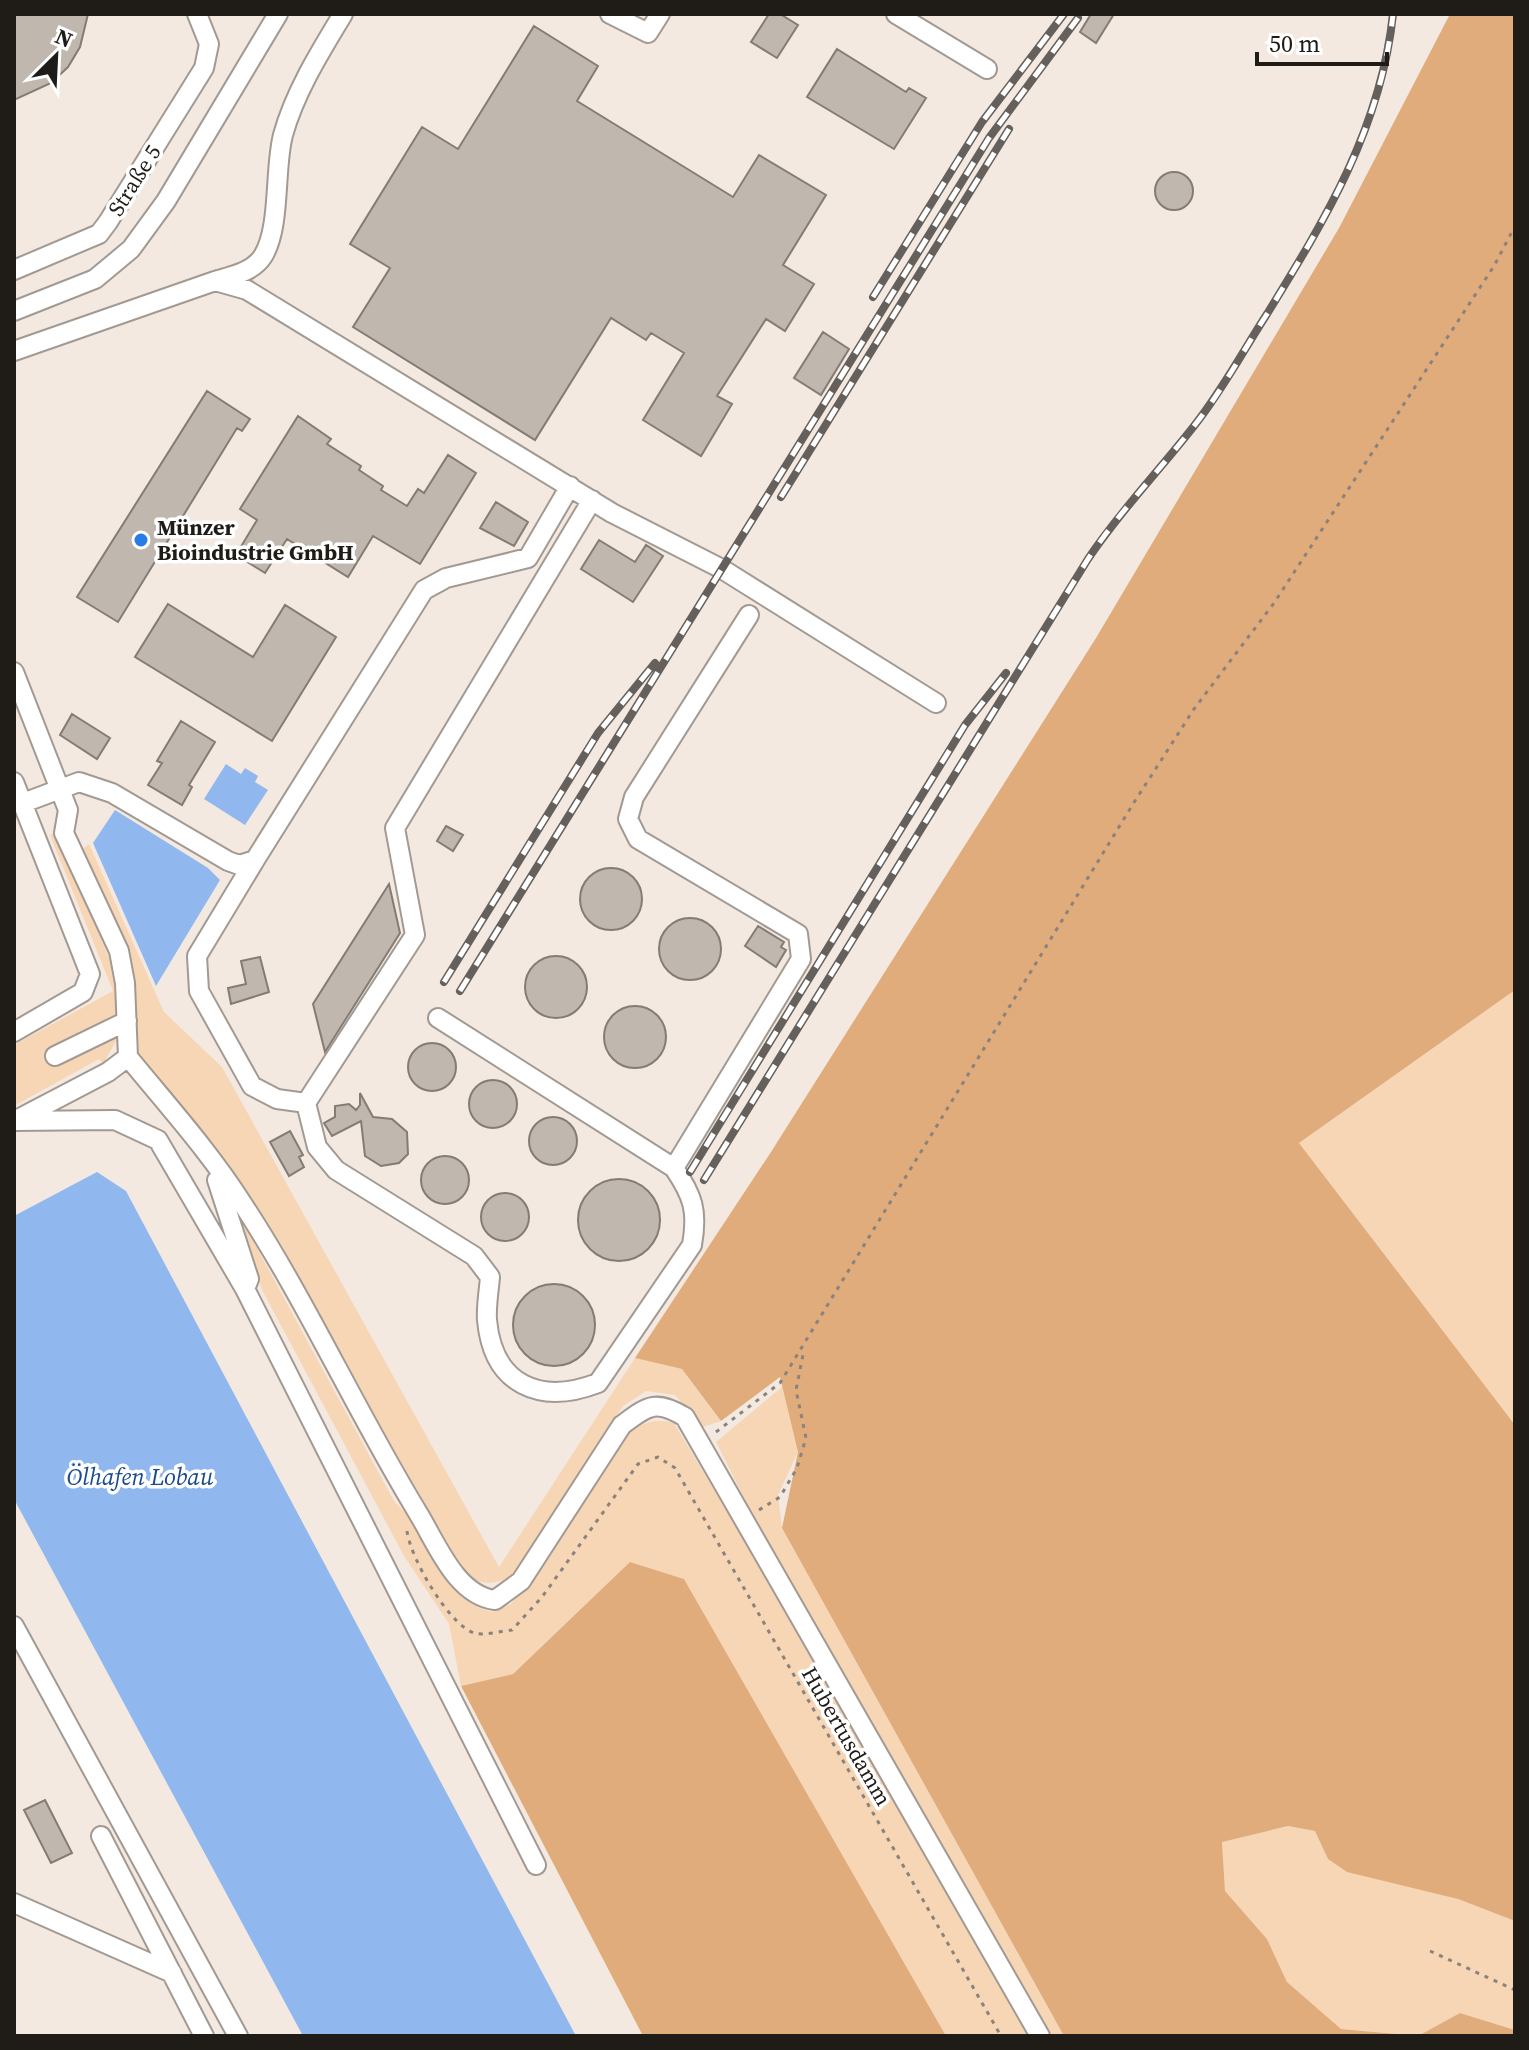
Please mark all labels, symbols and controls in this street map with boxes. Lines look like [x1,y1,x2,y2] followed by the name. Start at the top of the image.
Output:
[16,16,96,96] north arrow
[1257,16,1387,66] scale bar
[51,21,78,55] text: N
[1269,27,1320,60] text: 50 m
[100,139,168,221] street label: Straße 5
[157,512,354,567] place label: Münzer Bioindustrie GmbH
[132,531,150,549] marker: Münzer Bioindustrie GmbH
[66,1460,214,1493] water label: Ölhafen Lobau
[795,1661,899,1811] street label: Hubertusdamm

